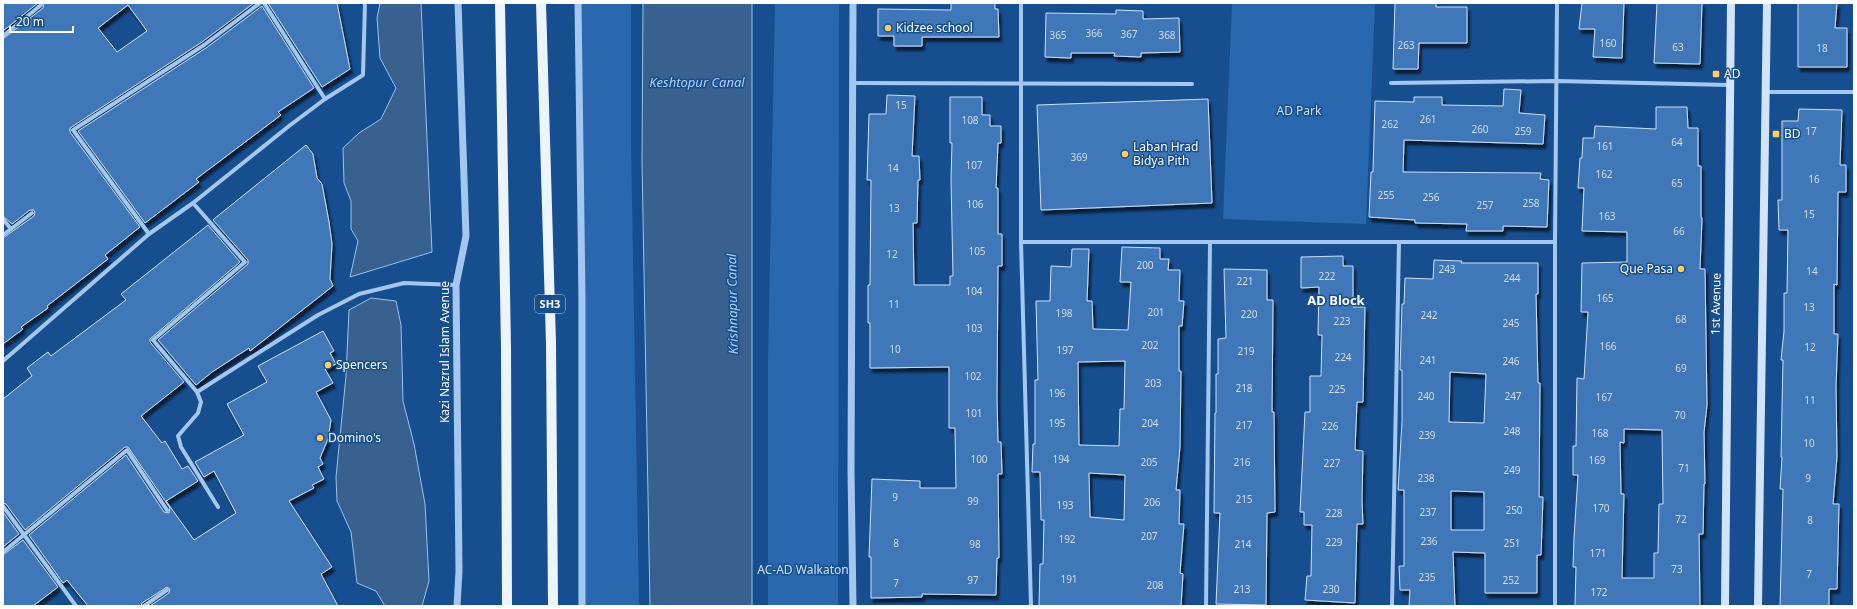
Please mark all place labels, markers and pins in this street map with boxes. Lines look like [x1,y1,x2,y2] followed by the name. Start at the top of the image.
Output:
[896,19,973,36] place label: Kidzee school
[883,23,893,33] marker: Kidzee school
[1724,65,1741,82] place label: AD
[1711,69,1721,79] marker: AD
[1784,125,1801,142] place label: BD
[1771,129,1781,139] marker: BD
[1133,138,1198,169] place label: Laban Hrad Bidya Pith
[1120,149,1130,159] marker: Laban Hrad Bidya Pith
[1620,260,1673,277] place label: Que Pasa
[1676,264,1686,274] marker: Que Pasa
[336,356,388,373] place label: Spencers
[323,360,333,370] marker: Spencers
[328,429,381,446] place label: Domino's
[315,433,325,443] marker: Domino's

